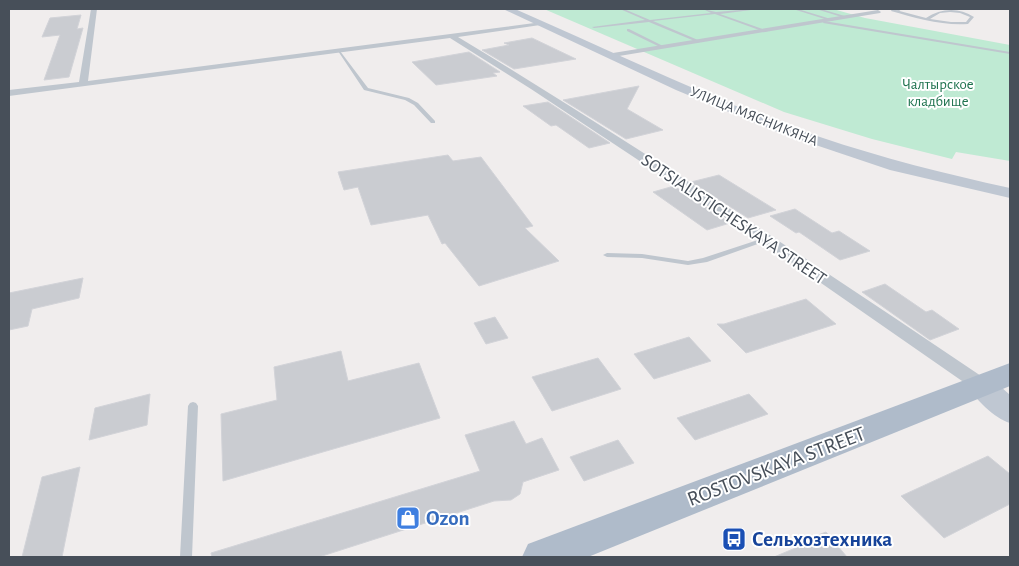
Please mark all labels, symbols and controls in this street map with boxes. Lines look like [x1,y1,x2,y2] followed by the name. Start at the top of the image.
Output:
[902,77,974,109] park label: Чалтырское кладбище
[688,84,820,149] street label: УЛИЦА МЯСНИКЯНА
[638,151,829,289] street label: SOTSIALISTICHESKAYA STREET
[684,423,868,510] street label: ROSTOVSKAYA STREET
[395,505,421,531] shop icon: Ozon
[426,508,470,529] place label: Ozon
[721,526,747,552] bus stop icon: Сельхозтехника
[752,529,892,550] place label: Сельхозтехника

